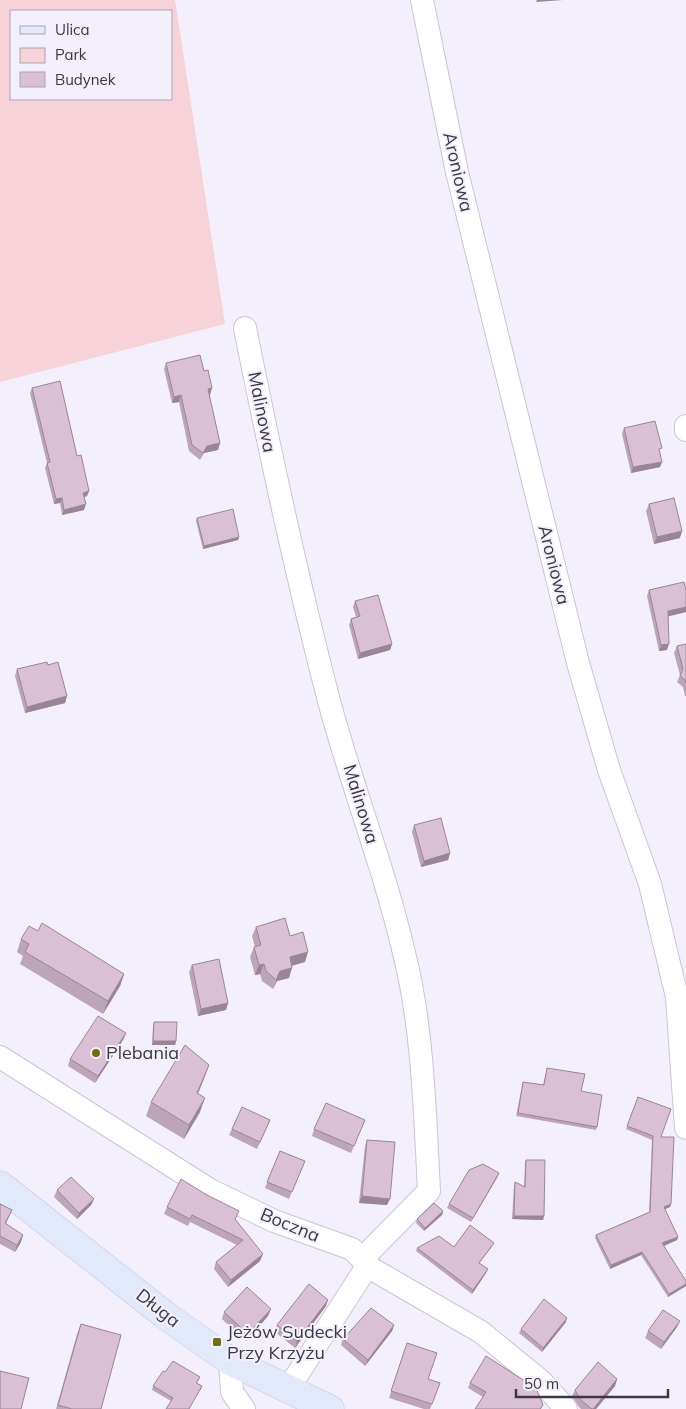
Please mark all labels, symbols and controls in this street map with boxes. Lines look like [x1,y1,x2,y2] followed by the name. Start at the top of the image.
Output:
[10,10,172,100] legend
[55,20,89,39] text: Ulica
[55,45,87,64] text: Park
[55,70,116,89] text: Budynek
[438,130,479,214] street label: Aroniowa
[243,370,282,454] street label: Malinowa
[534,523,575,607] street label: Aroniowa
[339,761,384,846] street label: Malinowa
[106,1041,179,1064] place label: Plebania
[90,1047,102,1059] marker: Plebania
[257,1202,323,1247] street label: Boczna
[132,1283,185,1332] street label: Długa
[227,1320,347,1364] place label: Jeżów Sudecki Przy Krzyżu
[211,1336,223,1348] marker: Jeżów Sudecki Przy Krzyżu
[516,1366,668,1398] scale bar
[524,1374,559,1393] text: 50 m

